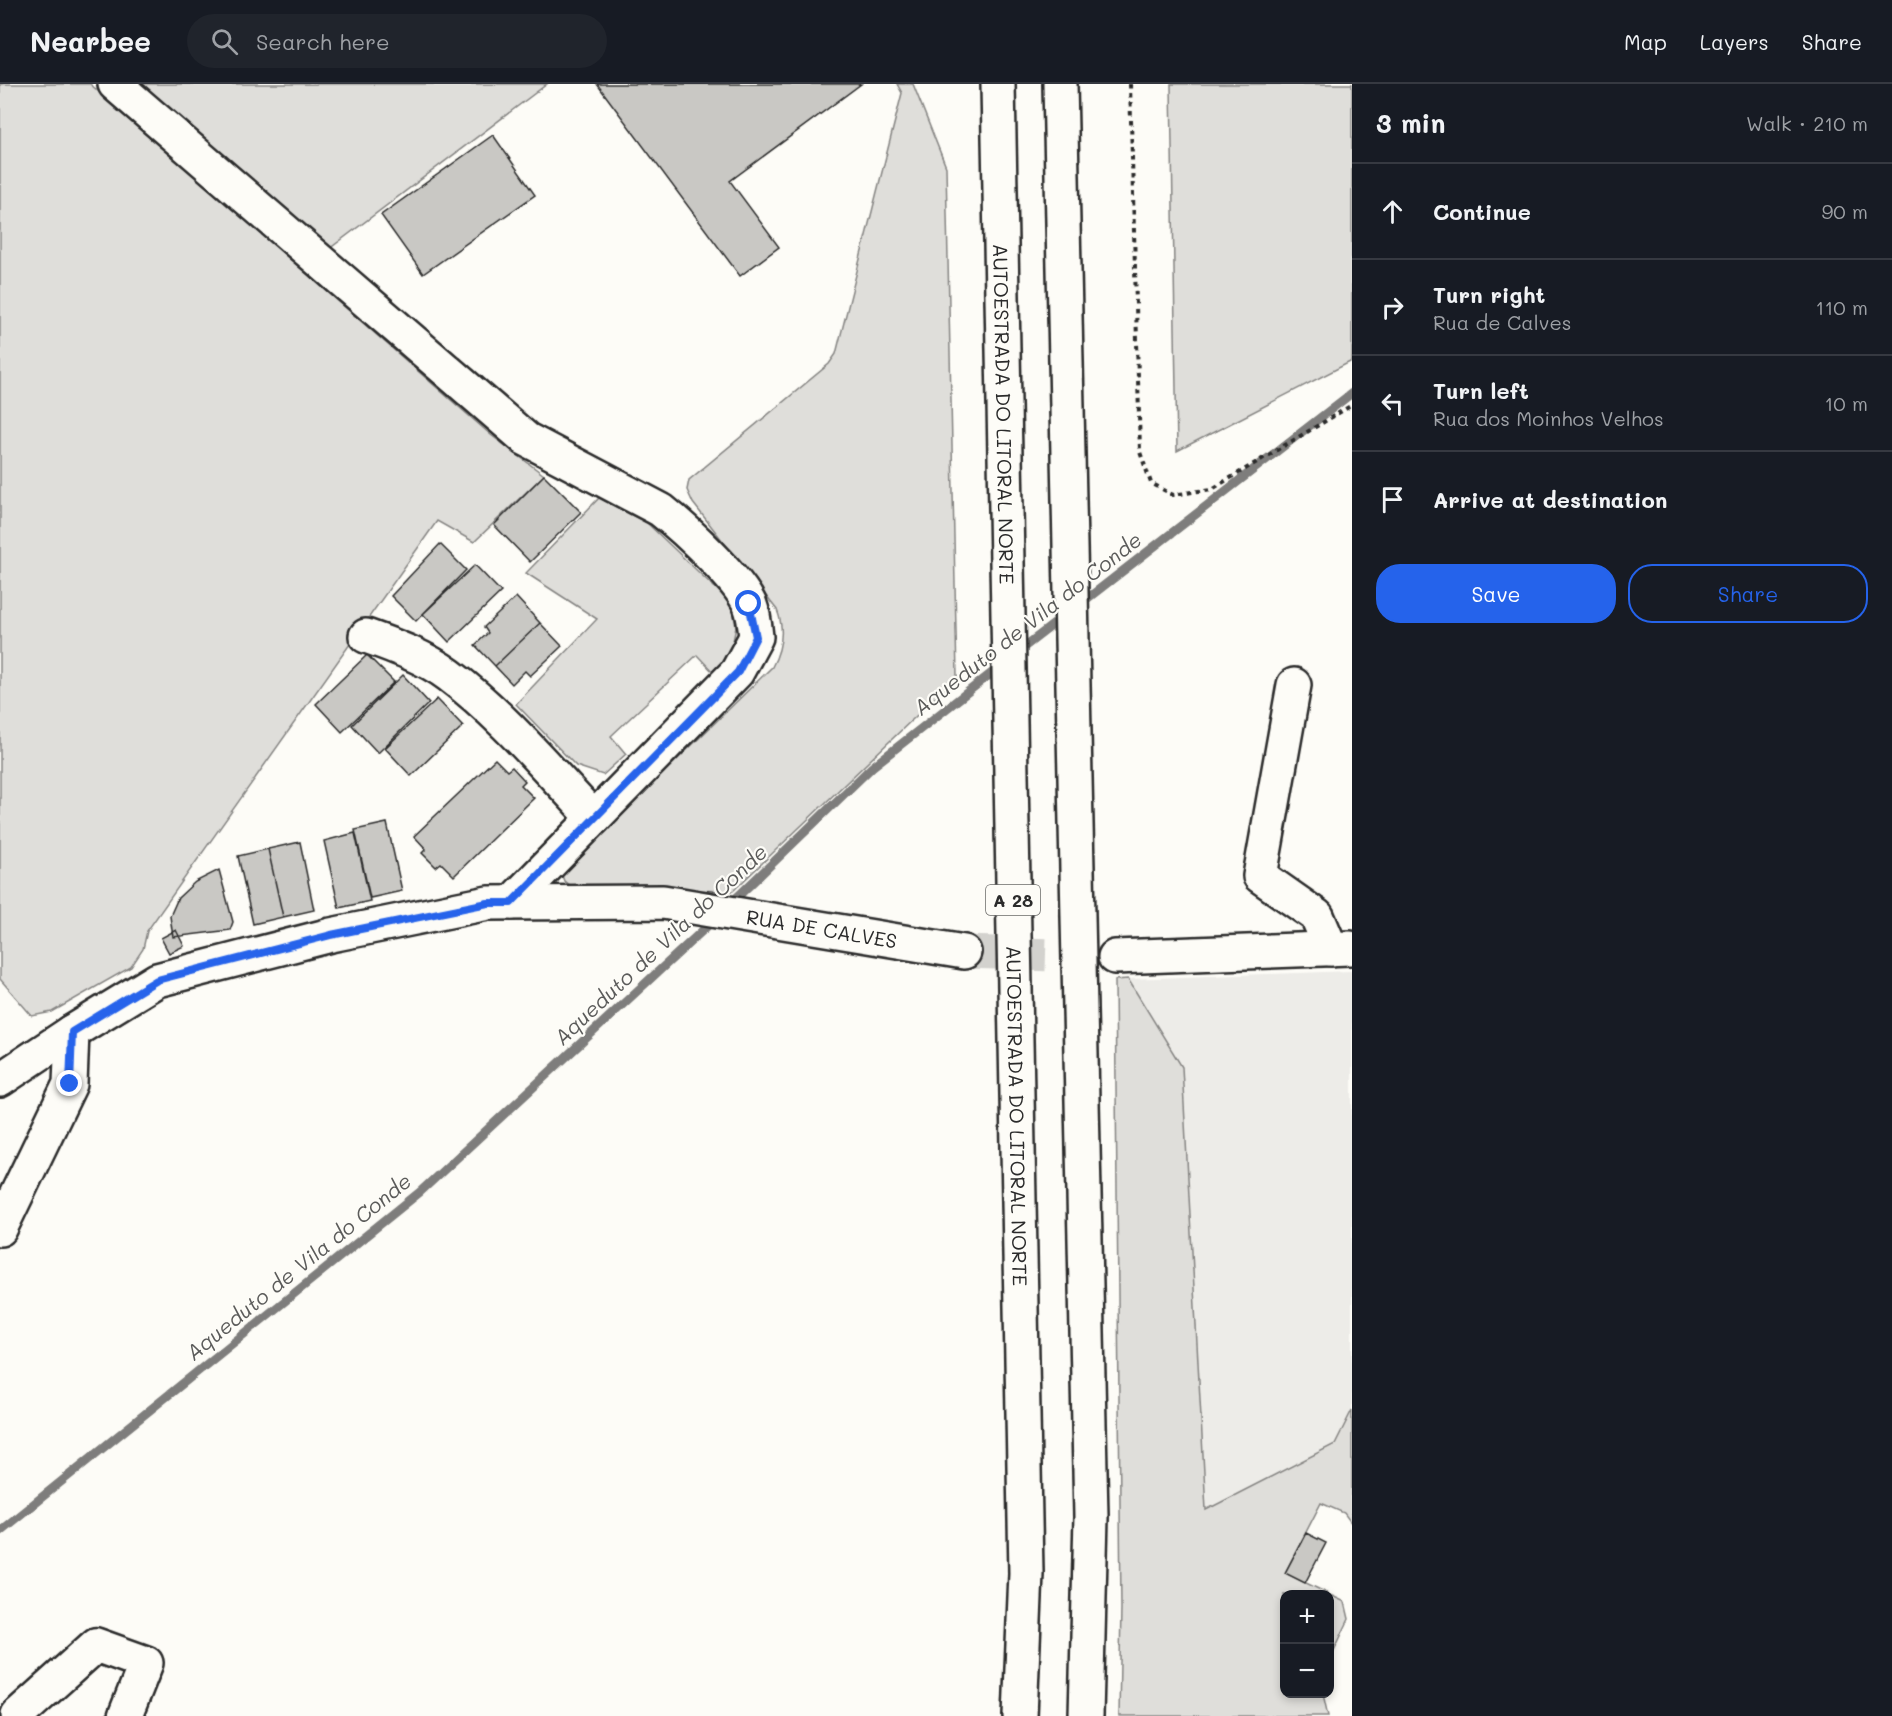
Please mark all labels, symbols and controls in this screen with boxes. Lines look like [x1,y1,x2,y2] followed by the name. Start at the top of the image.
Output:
[187,14,607,68] search box
[30,23,151,59] text: Nearbee
[208,25,241,58] icon: search
[256,27,390,56] text: Search here
[1624,28,1667,55] text: Map
[1700,28,1769,55] text: Layers
[1802,28,1862,55] text: Share
[1376,106,1445,140] text: 3 min
[1746,110,1868,136] text: Walk · 210 m
[1376,195,1409,228] icon: ahead
[1433,197,1531,226] text: Continue
[1822,198,1868,224] text: 90 m
[988,243,1020,584] street label: AUTOESTRADA DO LITORAL NORTE
[1433,280,1545,309] text: Turn right
[1376,291,1409,324] icon: right
[1815,294,1868,320] text: 110 m
[1433,309,1572,335] text: Rua de Calves
[1433,376,1529,405] text: Turn left
[1376,387,1409,420] icon: left
[1824,390,1868,416] text: 10 m
[1433,405,1664,431] text: Rua dos Moinhos Velhos
[1376,483,1409,516] icon: arrive
[1433,485,1668,514] text: Arrive at destination
[908,526,1146,720] water label: Aqueduto de Vila do Conde
[1376,564,1616,623] button: Save
[1628,564,1868,623] button: Share
[735,590,761,616] route start
[548,838,772,1050] water label: Aqueduto de Vila do Conde
[986,885,1040,915] road number: A 28
[744,903,899,954] street label: RUA DE CALVES
[1001,945,1034,1286] street label: AUTOESTRADA DO LITORAL NORTE
[56,1070,82,1096] route end
[180,1167,416,1365] water label: Aqueduto de Vila do Conde
[1280,1590,1334,1698] map controls
[1280,1590,1334,1644] button: +
[1280,1644,1334,1698] button: −

